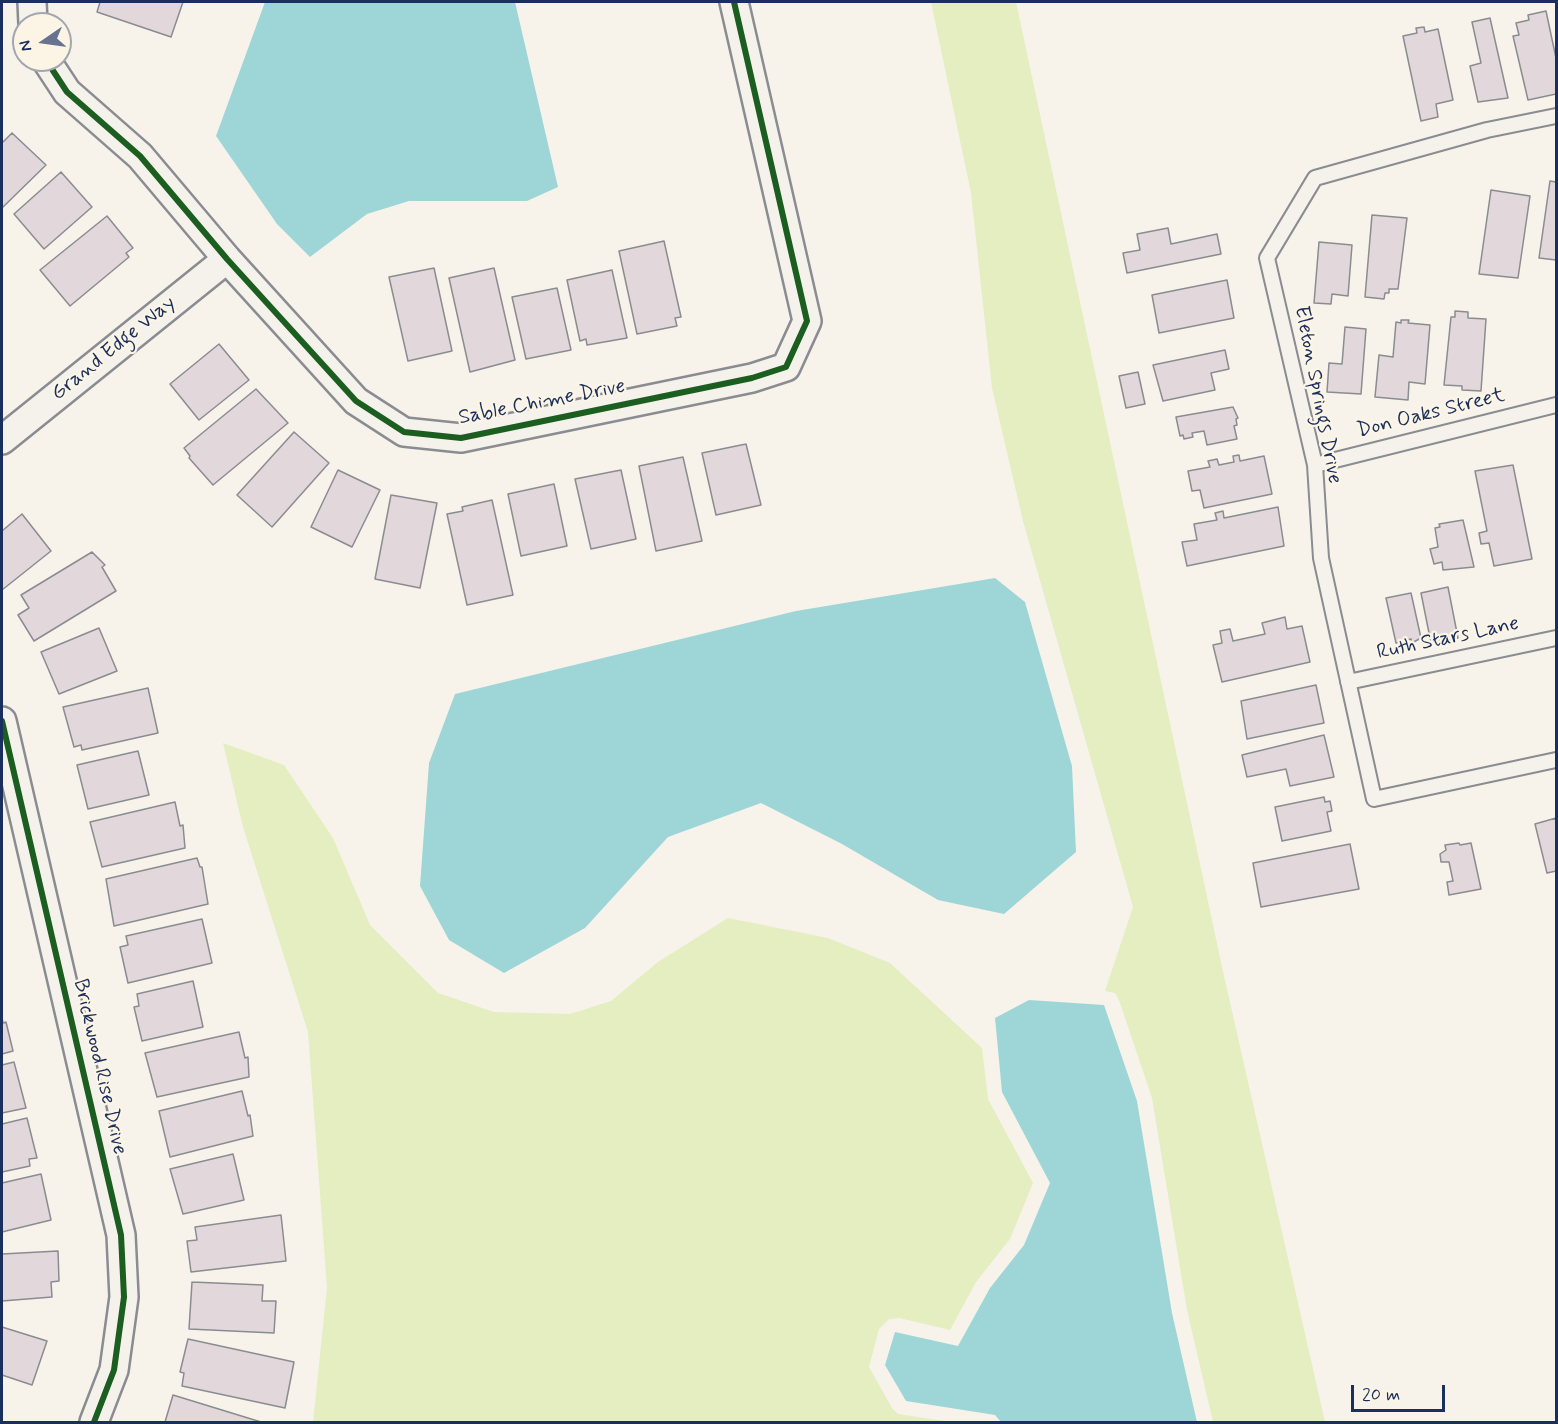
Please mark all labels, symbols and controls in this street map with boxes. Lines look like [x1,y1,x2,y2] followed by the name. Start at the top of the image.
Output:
[12,12,72,72] north arrow
[14,38,37,53] text: N
[47,291,181,407] street label: Grand Edge Way
[1287,304,1347,486] street label: Eleton Springs Drive
[456,374,628,432] street label: Sable Chime Drive
[1355,383,1507,445] street label: Don Oaks Street
[1375,612,1521,666] street label: Ruth Stars Lane
[67,977,131,1157] street label: Brickwood Rise Drive
[1354,1373,1448,1411] scale bar
[1362,1383,1400,1407] text: 20 m

